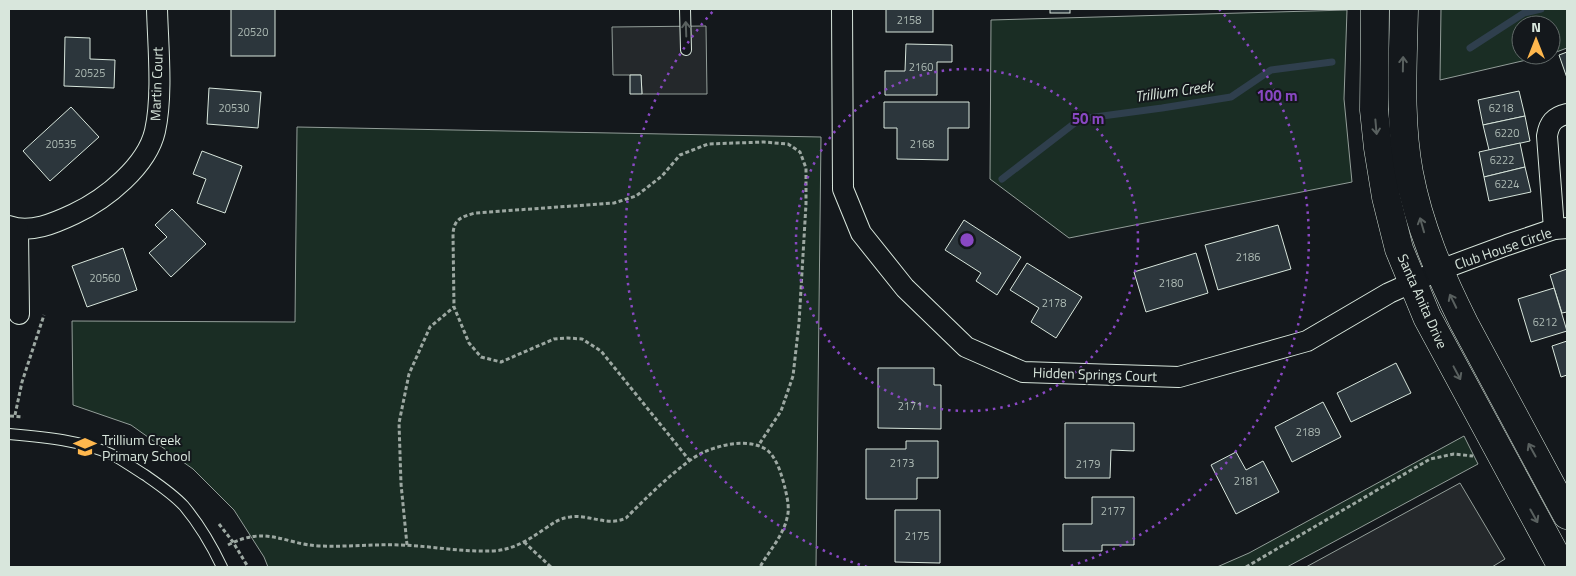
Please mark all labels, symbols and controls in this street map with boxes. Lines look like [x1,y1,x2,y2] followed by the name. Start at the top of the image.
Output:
[897,12,921,28] house number: 2158
[1511,15,1561,65] north arrow
[1531,16,1541,37] text: N
[681,22,690,38] one-way arrow
[238,24,268,40] house number: 20520
[144,46,168,121] street label: Martin Court
[1398,57,1408,73] one-way arrow
[909,59,933,75] house number: 2160
[75,65,105,81] house number: 20525
[1134,74,1217,108] water label: Trillium Creek
[1256,84,1298,107] text: 100 m
[219,100,249,116] house number: 20530
[1489,100,1513,116] house number: 6218
[1072,107,1104,130] text: 50 m
[1371,119,1381,135] one-way arrow
[1495,125,1519,141] house number: 6220
[46,136,76,152] house number: 20535
[910,136,934,152] house number: 2168
[1490,152,1514,168] house number: 6222
[1495,176,1519,192] house number: 6224
[1417,217,1426,233] one-way arrow
[1452,222,1554,274] street label: Club House Circle
[958,231,976,249] centre of rings
[1236,249,1260,265] house number: 2186
[1393,250,1453,352] street label: Santa Anita Drive
[90,270,120,286] house number: 20560
[1159,275,1183,291] house number: 2180
[1447,294,1457,309] one-way arrow
[1042,295,1066,311] house number: 2178
[1533,314,1557,330] house number: 6212
[1033,361,1158,387] street label: Hidden Springs Court
[1452,366,1462,381] one-way arrow
[898,398,922,414] house number: 2171
[1296,424,1320,440] house number: 2189
[102,429,191,466] place label: Trillium Creek Primary School
[72,434,98,460] school or university icon: Trillium Creek Primary School
[1527,442,1537,457] one-way arrow
[890,455,914,471] house number: 2173
[1076,456,1100,472] house number: 2179
[1234,473,1258,489] house number: 2181
[1101,503,1125,519] house number: 2177
[1530,508,1540,523] one-way arrow
[905,528,929,544] house number: 2175

